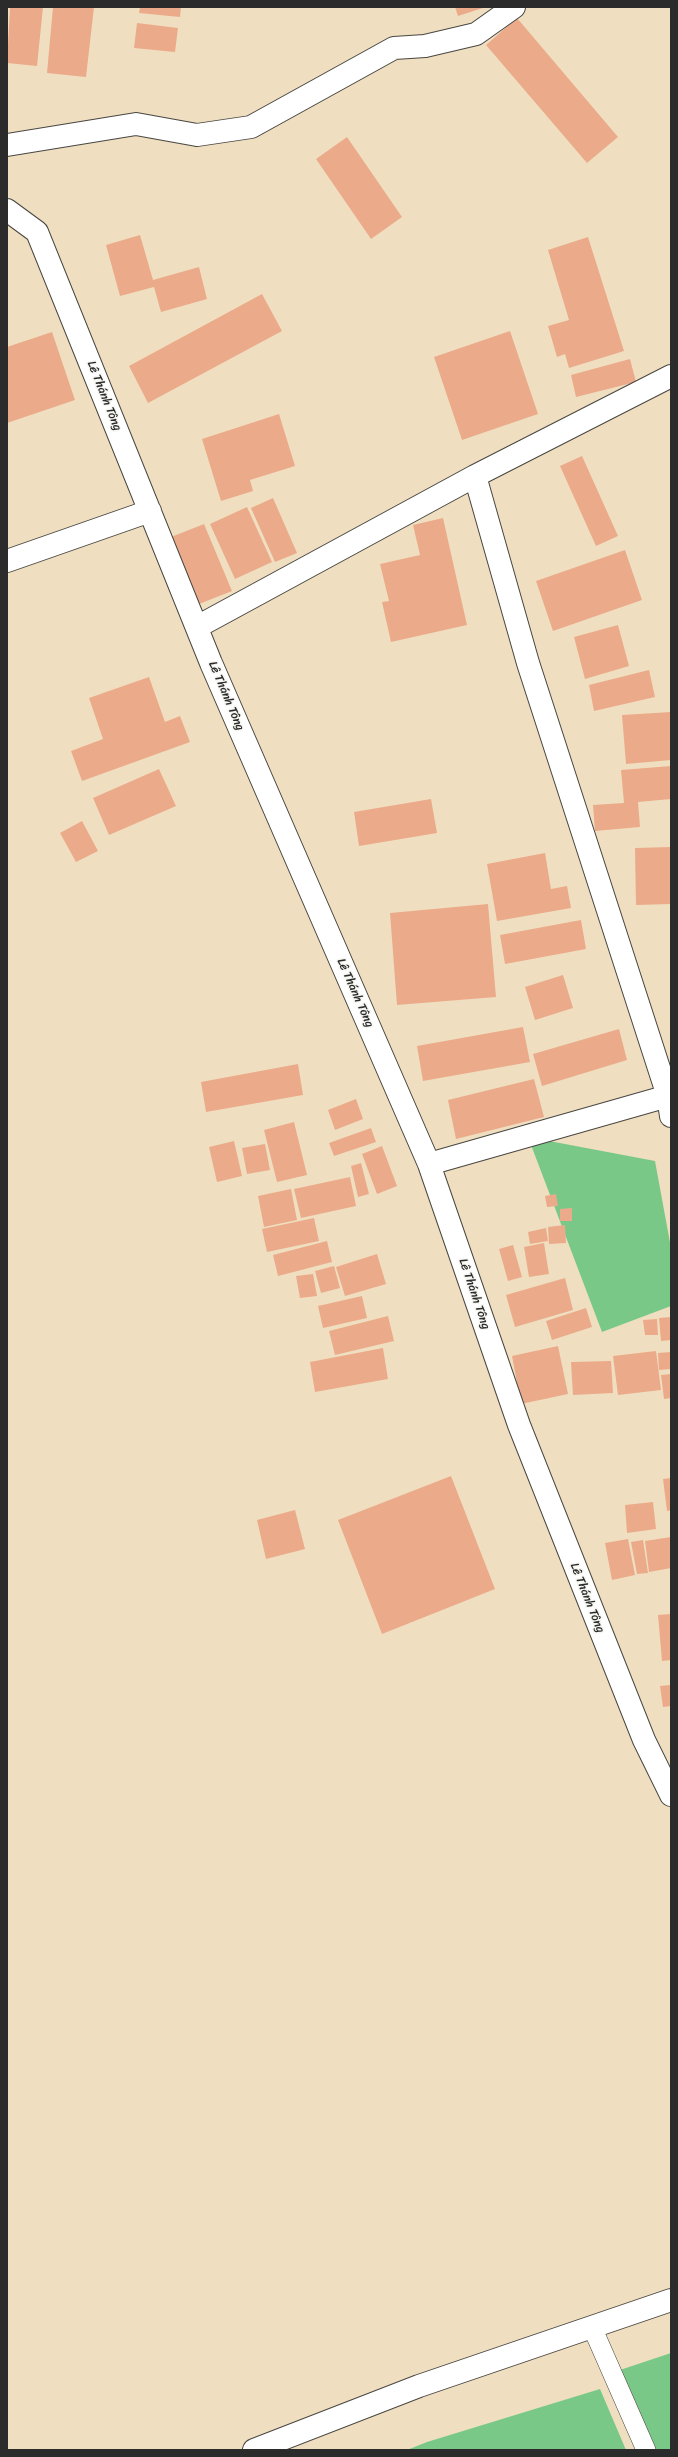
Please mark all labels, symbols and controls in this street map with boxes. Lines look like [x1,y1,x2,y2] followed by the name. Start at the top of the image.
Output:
[83,359,125,433] street label: Lê Thánh Tông
[205,659,247,733] street label: Lê Thánh Tông
[333,956,377,1030] street label: Lê Thánh Tông
[455,1257,493,1331] street label: Lê Thánh Tông
[566,1561,608,1635] street label: Lê Thánh Tông

